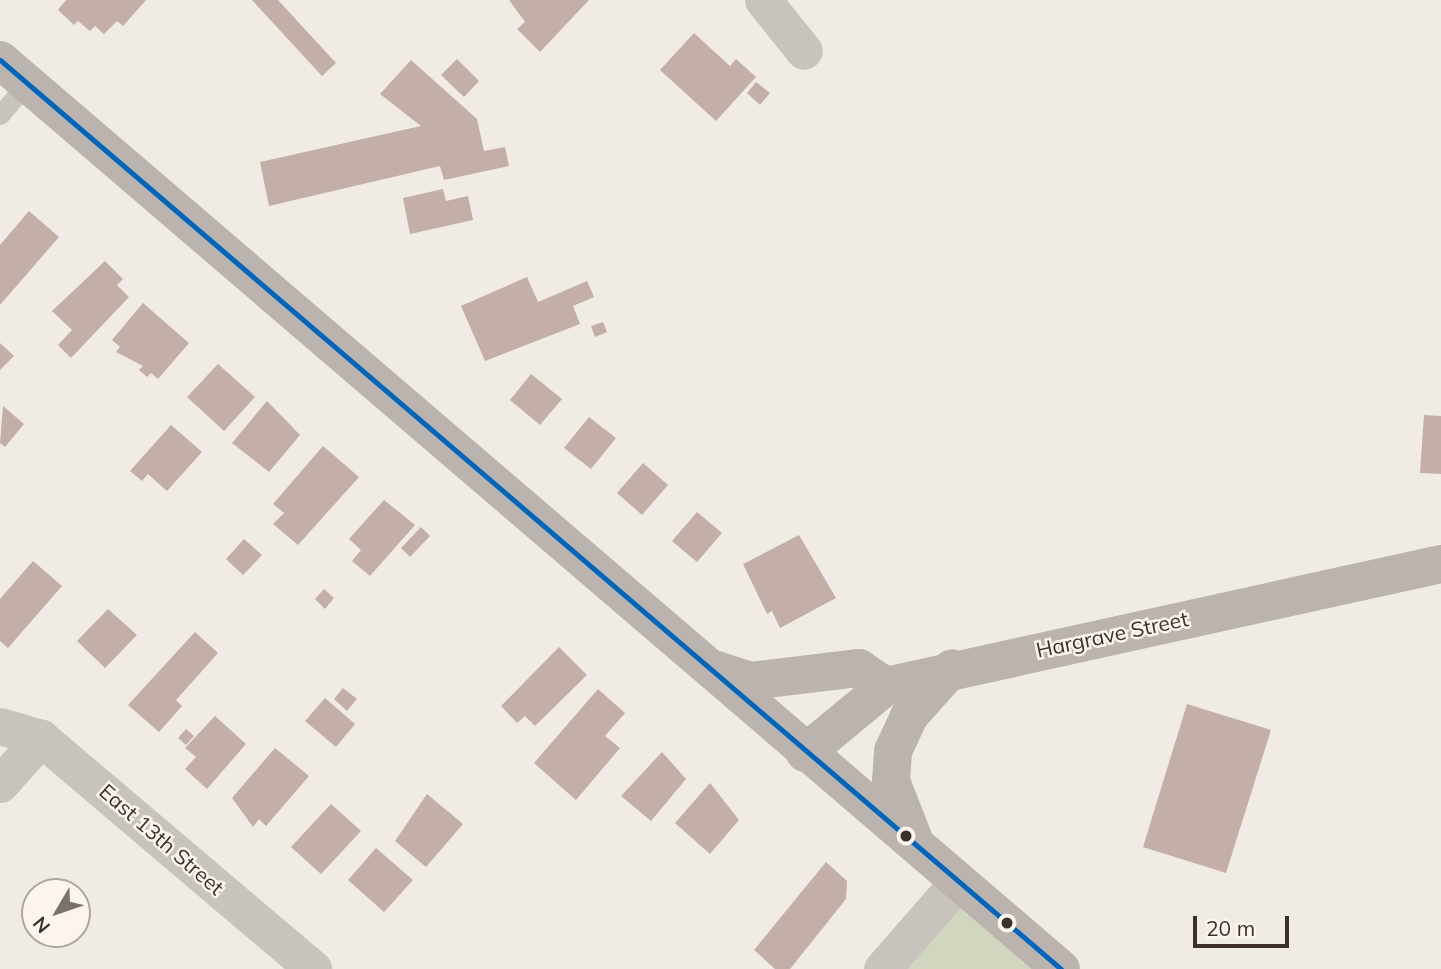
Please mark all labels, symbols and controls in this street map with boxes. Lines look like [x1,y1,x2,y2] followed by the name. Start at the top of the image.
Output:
[1034,606,1190,662] street label: Hargrave Street
[95,778,229,900] street label: East 13th Street
[899,829,913,843] unlabelled marker
[21,878,91,948] north arrow
[1196,902,1292,946] scale bar
[27,912,55,938] text: N
[1206,915,1255,941] text: 20 m
[1000,916,1014,930] unlabelled marker

